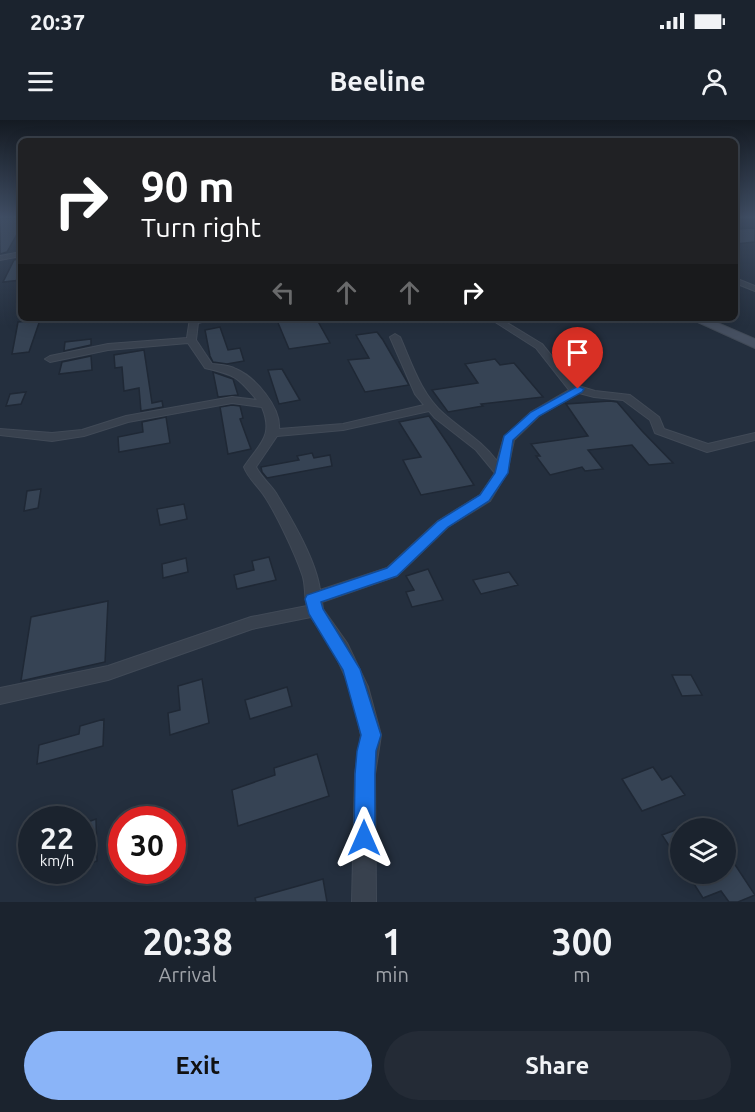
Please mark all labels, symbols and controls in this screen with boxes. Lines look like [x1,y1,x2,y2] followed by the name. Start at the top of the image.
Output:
[30,9,85,34] text: 20:37
[24,65,57,98] icon: menu
[698,65,731,98] icon: person
[329,66,426,96] text: Beeline
[42,162,120,240] icon: right
[141,163,235,210] text: 90 m
[141,212,261,242] text: Turn right
[267,276,300,309] icon: left
[330,276,363,309] icon: ahead
[393,276,426,309] icon: ahead
[456,276,489,309] icon: right
[552,327,603,389] pin
[561,336,594,369] icon: arrive
[108,806,186,884] speed limit sign: 30
[332,806,396,870] position arrow
[670,818,736,884] map controls
[670,818,736,884] button: layers
[40,821,74,855] text: 22
[40,852,74,869] text: km/h
[143,921,233,962] text: 20:38
[382,921,402,962] text: 1
[551,921,612,962] text: 300
[159,963,217,986] text: Arrival
[375,963,409,986] text: min
[573,963,591,986] text: m
[24,1031,372,1100] button: Exit
[384,1031,731,1100] button: Share

